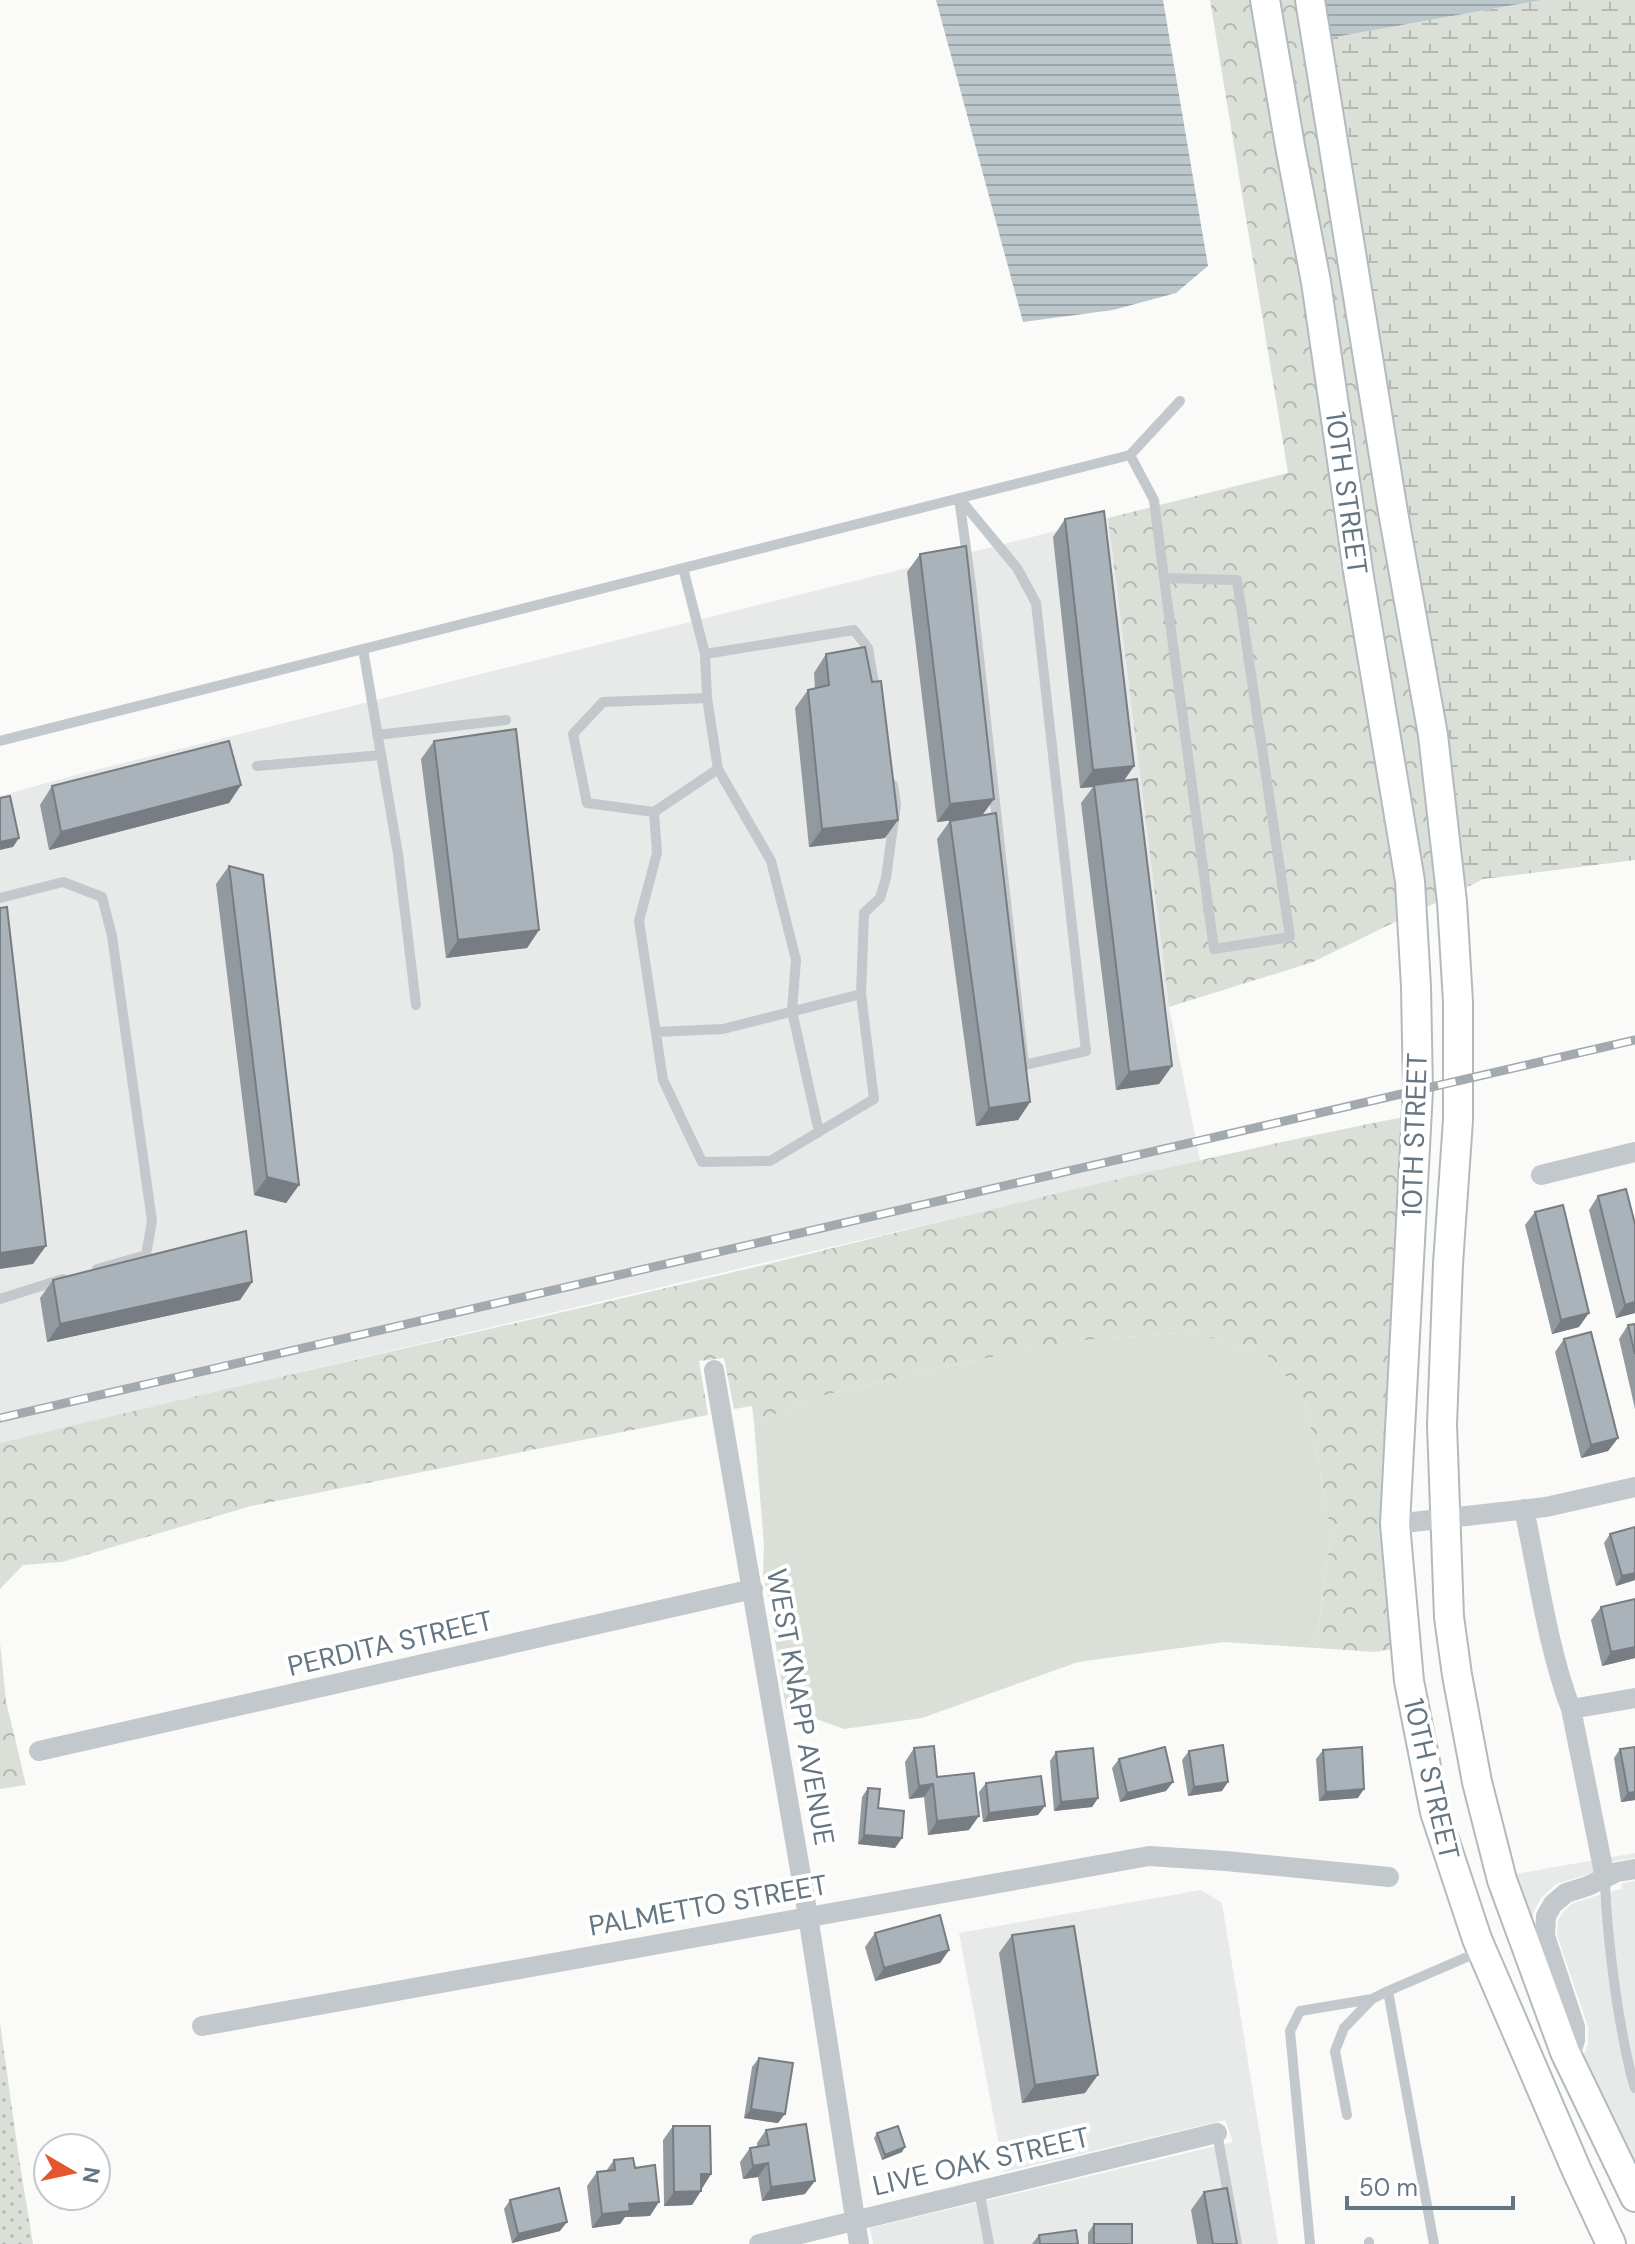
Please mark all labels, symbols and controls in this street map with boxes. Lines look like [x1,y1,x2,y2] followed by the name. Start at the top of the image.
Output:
[1317,409,1376,577] street label: 10TH STREET
[1393,1052,1436,1218] street label: 10TH STREET
[758,1566,843,1848] street label: WEST KNAPP AVENUE
[284,1602,496,1685] street label: PERDITA STREET
[1395,1695,1468,1863] street label: 10TH STREET
[586,1866,830,1945] street label: PALMETTO STREET
[869,2119,1093,2204] street label: LIVE OAK STREET
[32,2132,112,2212] north arrow
[1347,2160,1513,2210] scale bar
[76,2165,107,2185] text: N
[1359,2172,1418,2203] text: 50 m

